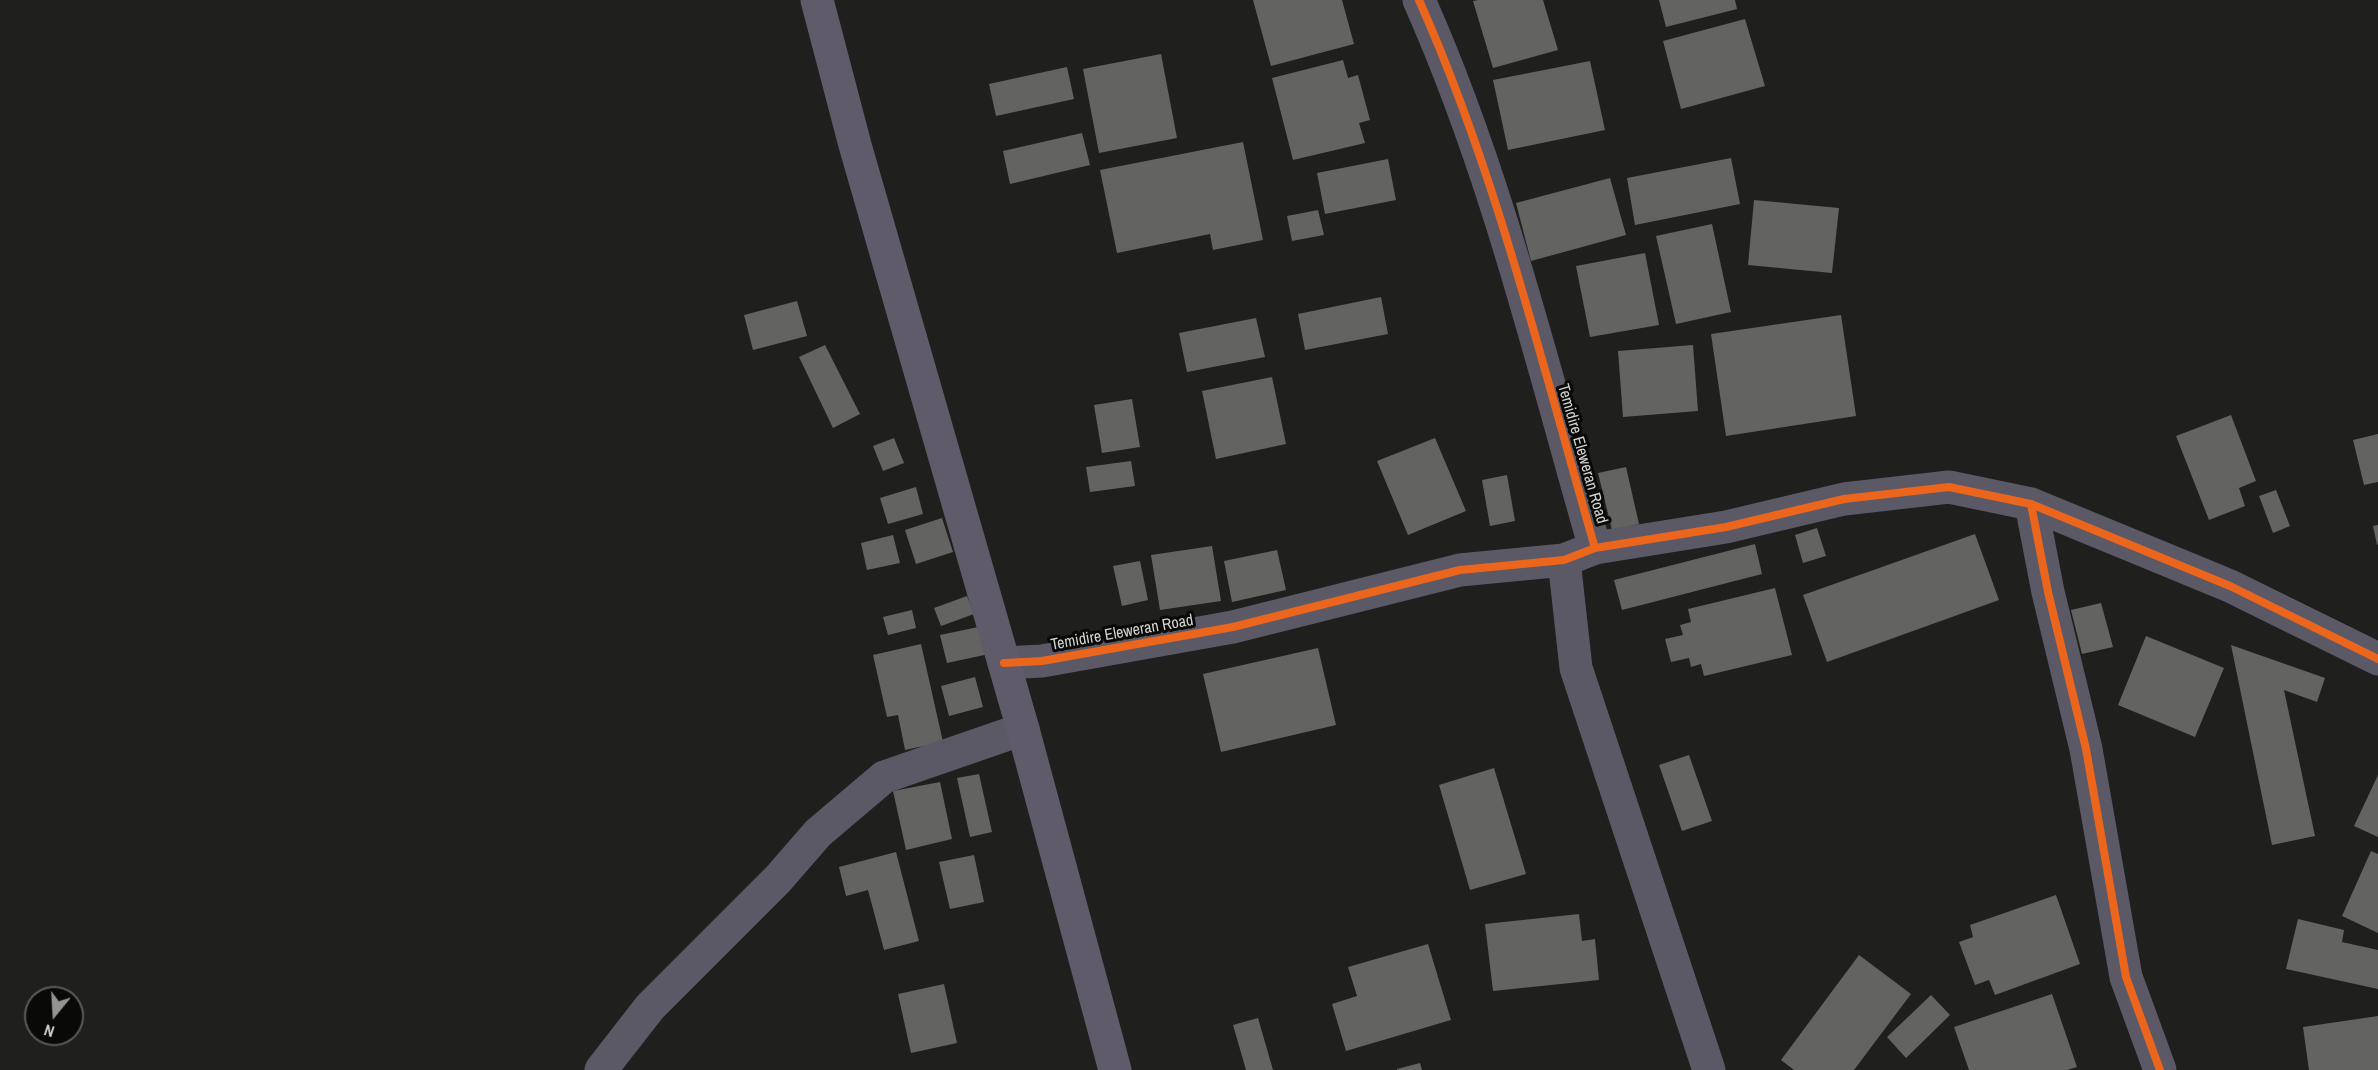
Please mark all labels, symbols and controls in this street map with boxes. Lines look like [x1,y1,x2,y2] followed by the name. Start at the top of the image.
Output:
[1553,382,1611,526] street label: Temidire Eleweran Road
[1049,611,1195,655] street label: Temidire Eleweran Road
[24,986,84,1046] north arrow
[41,1019,57,1043] text: N

